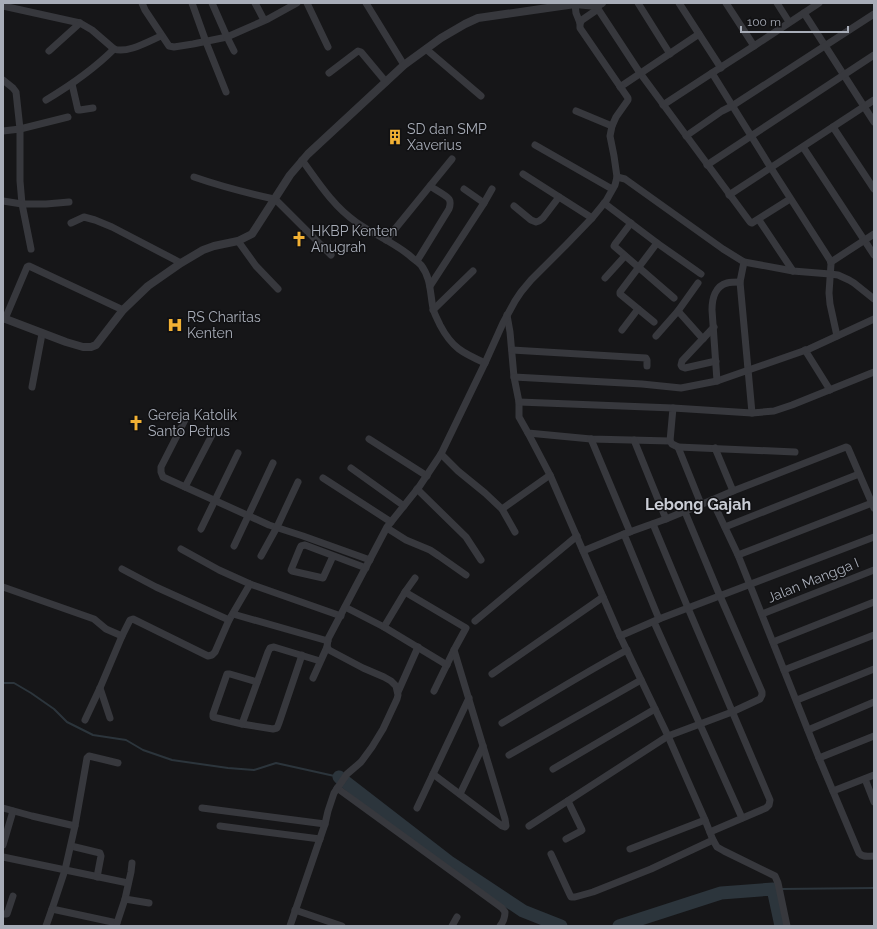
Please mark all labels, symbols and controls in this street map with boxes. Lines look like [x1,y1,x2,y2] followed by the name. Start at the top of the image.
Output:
[741,8,848,34] scale bar
[747,15,781,29] text: 100 m
[407,121,487,153] place label: SD dan SMP Xaverius
[386,128,404,146] building icon: SD dan SMP Xaverius
[311,223,397,255] place label: HKBP Kenten Anugrah
[290,230,308,248] church icon: HKBP Kenten Anugrah
[187,309,261,341] place label: RS Charitas Kenten
[166,316,184,334] hospital icon: RS Charitas Kenten
[148,407,238,439] place label: Gereja Katolik Santo Petrus
[127,414,145,432] church icon: Gereja Katolik Santo Petrus
[645,495,751,514] district label: Lebong Gajah
[765,554,861,606] street label: Jalan Mangga I

